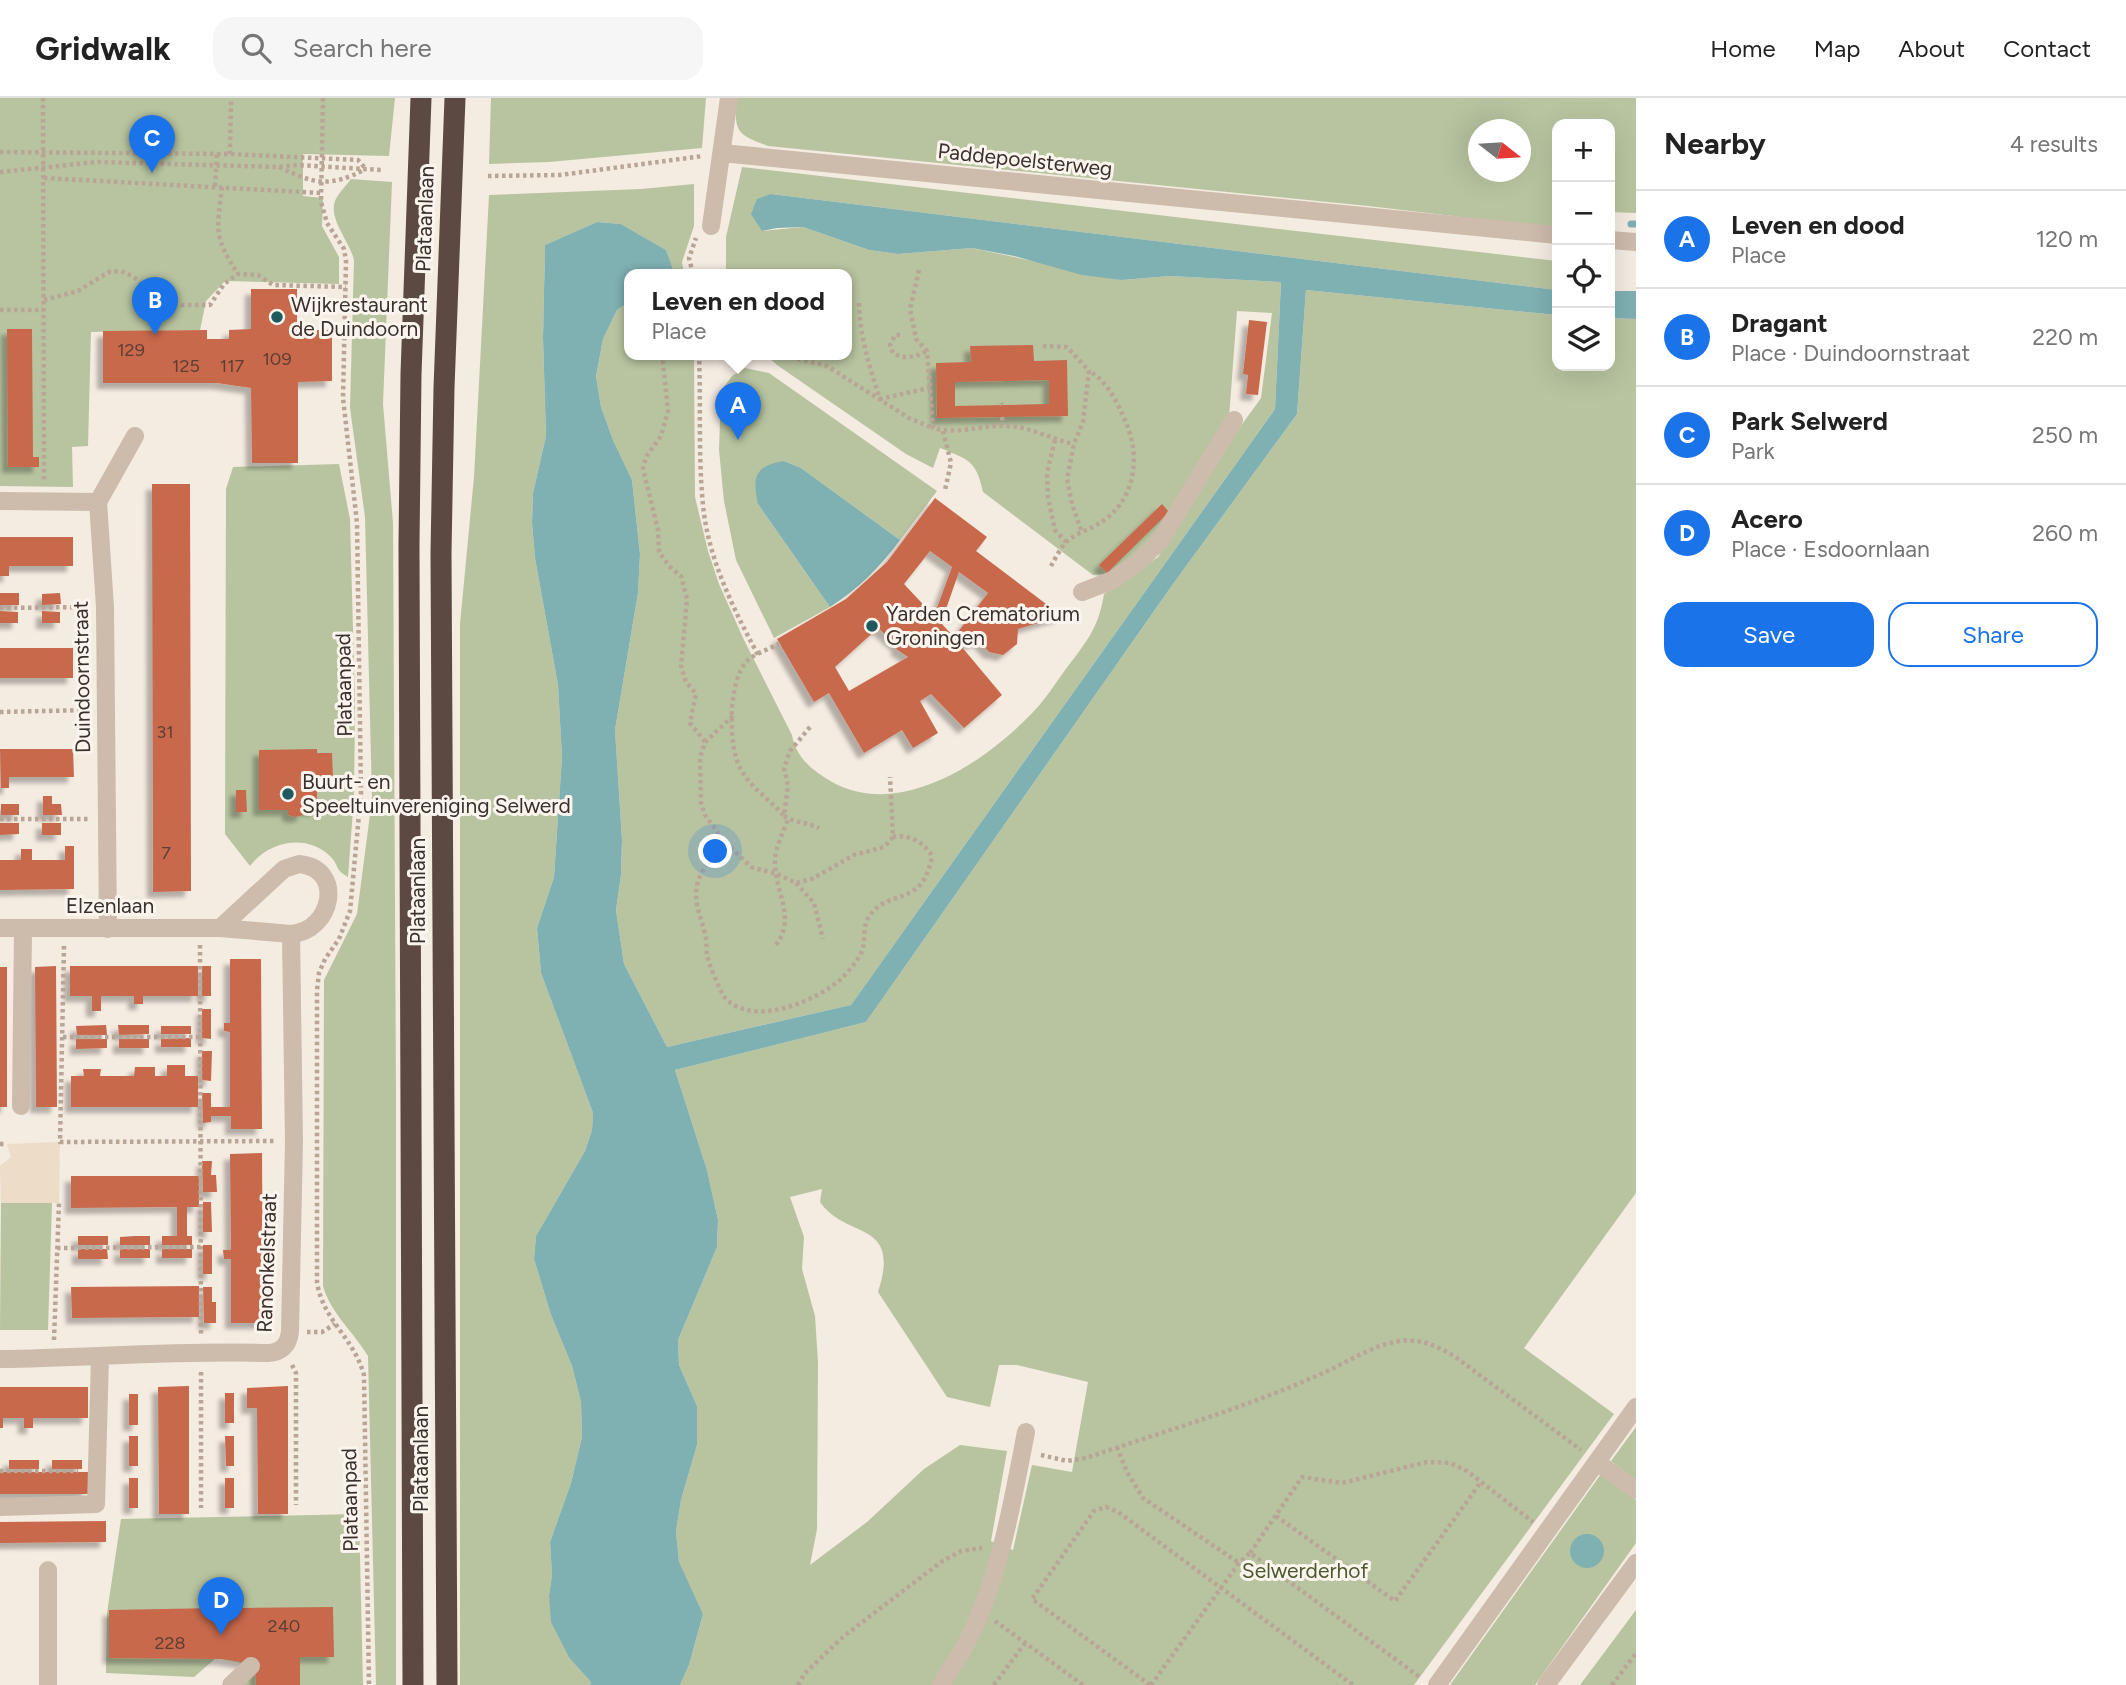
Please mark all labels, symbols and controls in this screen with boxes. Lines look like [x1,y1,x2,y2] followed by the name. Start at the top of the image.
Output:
[213,17,703,80] search box
[35,29,171,68] text: Gridwalk
[237,29,275,67] icon: search
[293,32,432,64] text: Search here
[1710,34,1776,63] text: Home
[1814,34,1860,63] text: Map
[1898,34,1965,63] text: About
[2003,34,2091,63] text: Contact
[129,115,175,173] pin: C
[1468,119,1531,182] north arrow
[1552,119,1615,371] map controls
[1552,119,1615,182] button: +
[1664,125,1766,162] text: Nearby
[2010,130,2098,158] text: 4 results
[936,138,1114,181] street label: Paddepoelsterweg
[410,165,439,273] street label: Plataanlaan
[1552,182,1615,245] button: −
[1731,209,1905,241] text: Leven en dood
[1679,225,1695,253] text: A
[2036,225,2098,253] text: 120 m
[1731,241,1786,269] text: Place
[1552,245,1615,308] button: locate
[624,269,852,360] popup
[132,277,178,335] pin: B
[651,285,825,317] text: Leven en dood
[291,292,428,341] place label: Wijkrestaurant de Duindoorn
[1731,307,1828,339] text: Dragant
[1552,308,1615,371] button: layers
[269,309,285,325] marker: Wijkrestaurant de Duindoorn
[651,317,706,345] text: Place
[1680,323,1694,351] text: B
[2032,323,2098,351] text: 220 m
[117,339,145,361] house number: 129
[1731,339,1970,367] text: Place · Duindoornstraat
[262,348,292,370] house number: 109
[172,355,200,377] house number: 125
[220,355,245,377] house number: 117
[715,382,761,440] pin: A
[1731,405,1888,437] text: Park Selwerd
[1679,421,1695,449] text: C
[2032,421,2098,449] text: 250 m
[1731,437,1775,465] text: Park
[1731,503,1803,535] text: Acero
[1679,519,1695,547] text: D
[2032,519,2098,547] text: 260 m
[1731,535,1930,563] text: Place · Esdoornlaan
[68,601,95,753] street label: Duindoornstraat
[886,601,1080,650] place label: Yarden Crematorium Groningen
[1664,602,1874,667] button: Save
[1888,602,2098,667] button: Share
[864,618,880,634] marker: Yarden Crematorium Groningen
[330,633,357,737] street label: Plataanpad
[156,721,174,743] house number: 31
[302,769,571,818] place label: Buurt- en Speeltuinvereniging Selwerd
[280,786,296,802] marker: Buurt- en Speeltuinvereniging Selwerd
[698,834,732,868] your location
[405,838,430,944] street label: Plataanlaan
[161,842,171,864] house number: 7
[66,893,154,918] street label: Elzenlaan
[252,1193,281,1333] street label: Ranonkelstraat
[408,1406,433,1512] street label: Plataanlaan
[336,1448,363,1552] street label: Plataanpad
[1242,1558,1368,1583] park label: Selwerderhof
[198,1577,244,1635] pin: D
[268,1615,300,1637] house number: 240
[154,1632,186,1654] house number: 228

